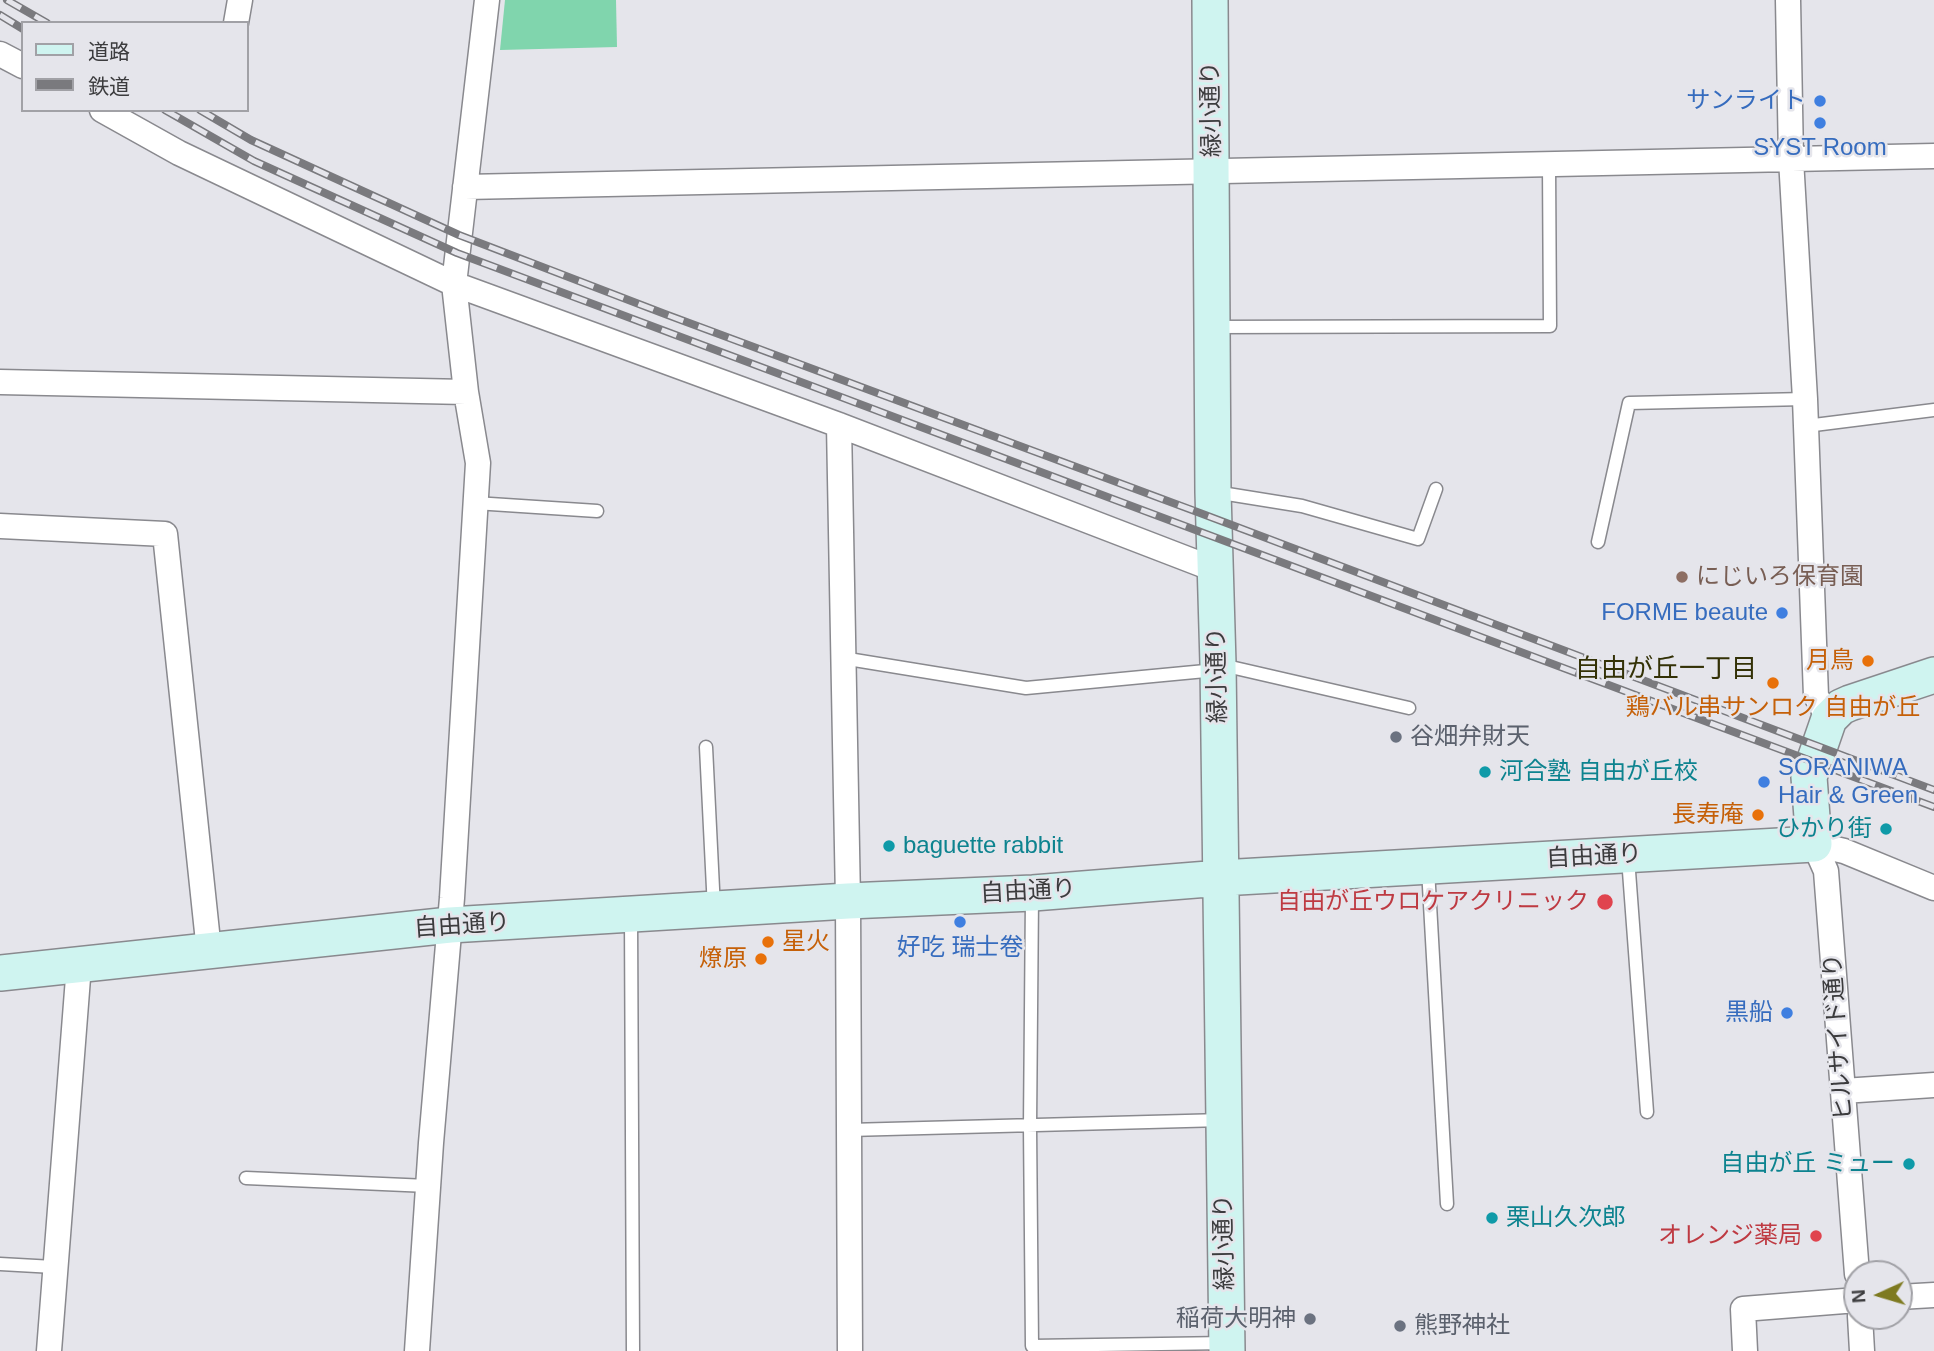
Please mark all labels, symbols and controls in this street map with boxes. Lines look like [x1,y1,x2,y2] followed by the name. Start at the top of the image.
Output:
[21,21,248,112] legend
[88,40,130,63] text: 道路
[1197,61,1227,157] street label: 緑小通り
[88,75,130,98] text: 鉄道
[1686,87,1806,115] place label: サンライト
[1812,93,1828,109] marker: サンライト
[1812,115,1828,131] marker: SYST Room
[1753,134,1887,162] place label: SYST Room
[1696,563,1864,591] place label: にじいろ保育園
[1674,569,1690,585] marker: にじいろ保育園
[1601,599,1768,627] place label: FORME beaute
[1774,605,1790,621] marker: FORME beaute
[1203,627,1233,723] street label: 緑小通り
[1806,647,1854,675] place label: 月鳥
[1860,653,1876,669] marker: 月鳥
[1575,654,1757,686] district label: 自由が丘一丁目
[1765,675,1781,691] marker: 鶏バル串サンロク 自由が丘
[1626,694,1920,722] place label: 鶏バル串サンロク 自由が丘
[1410,723,1530,751] place label: 谷畑弁財天
[1388,729,1404,745] marker: 谷畑弁財天
[1778,754,1918,810] place label: SORANIWA Hair & Green
[1499,758,1698,786] place label: 河合塾 自由が丘校
[1477,764,1493,780] marker: 河合塾 自由が丘校
[1756,774,1772,790] marker: SORANIWA Hair & Green
[1672,801,1744,829] place label: 長寿庵
[1750,807,1766,823] marker: 長寿庵
[1776,815,1872,843] place label: ひかり街
[1878,821,1894,837] marker: ひかり街
[903,832,1063,860] place label: baguette rabbit
[881,838,897,854] marker: baguette rabbit
[1545,840,1643,874] street label: 自由通り
[979,875,1077,909] street label: 自由通り
[1277,888,1589,916] place label: 自由が丘ウロケアクリニック
[1595,892,1615,912] marker: 自由が丘ウロケアクリニック
[413,908,511,944] street label: 自由通り
[952,914,968,930] marker: 好吃 瑞士卷
[782,928,830,956] place label: 星火
[760,934,776,950] marker: 星火
[897,934,1023,962] place label: 好吃 瑞士卷
[699,945,747,973] place label: 燎原
[753,951,769,967] marker: 燎原
[1819,952,1859,1122] street label: ヒルサイド通り
[1725,999,1773,1027] place label: 黒船
[1779,1005,1795,1021] marker: 黒船
[1720,1150,1895,1178] place label: 自由が丘 ミュー
[1901,1156,1917,1172] marker: 自由が丘 ミュー
[1210,1194,1240,1290] street label: 緑小通り
[1506,1204,1626,1232] place label: 栗山久次郎
[1484,1210,1500,1226] marker: 栗山久次郎
[1658,1222,1802,1250] place label: オレンジ薬局
[1808,1228,1824,1244] marker: オレンジ薬局
[1843,1260,1913,1330] north arrow
[1848,1289,1870,1304] text: N
[1176,1305,1296,1333] place label: 稲荷大明神
[1302,1311,1318,1327] marker: 稲荷大明神
[1414,1312,1510,1340] place label: 熊野神社
[1392,1318,1408,1334] marker: 熊野神社

